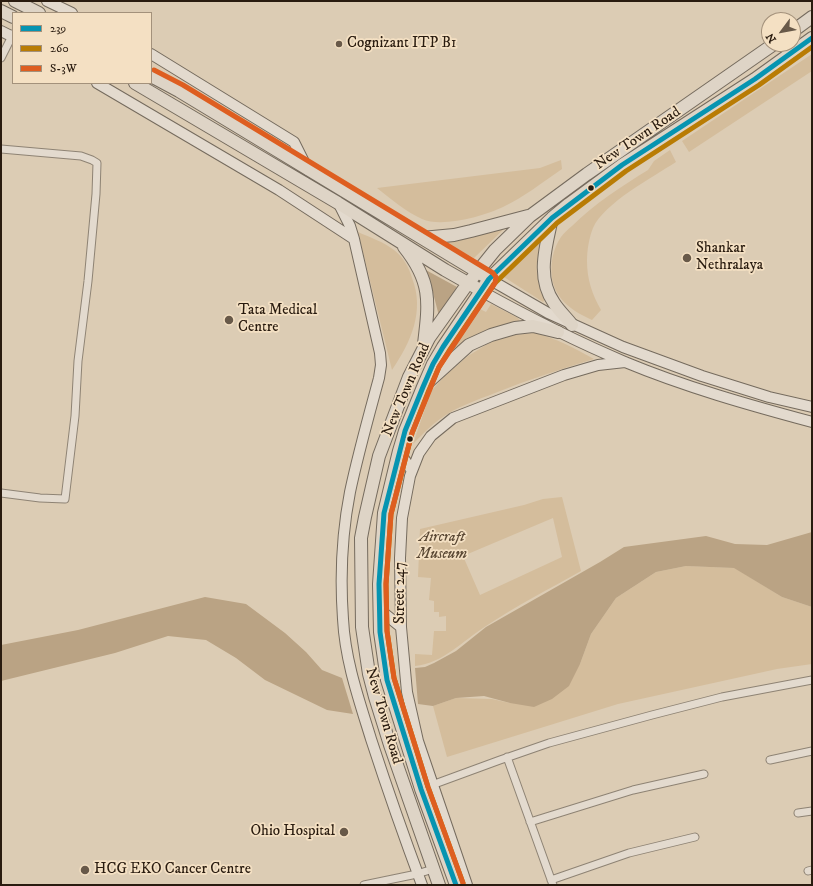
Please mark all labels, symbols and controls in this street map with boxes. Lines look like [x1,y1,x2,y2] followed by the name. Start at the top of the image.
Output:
[12,12,152,84] legend
[761,12,801,52] north arrow
[50,21,66,36] text: 239
[763,30,780,45] text: N
[347,35,456,53] place label: Cognizant ITP B1
[334,39,344,49] marker: Cognizant ITP B1
[50,41,69,56] text: 260
[50,61,77,76] text: S-3W
[592,104,684,174] street label: New Town Road
[586,183,596,193] unlabelled marker
[696,240,763,275] place label: Shankar Nethralaya
[681,252,693,264] marker: Shankar Nethralaya
[238,302,317,337] place label: Tata Medical Centre
[223,314,235,326] marker: Tata Medical Centre
[379,341,435,439] street label: New Town Road
[405,434,415,444] unlabelled marker
[417,529,467,564] park label: Aircraft Museum
[392,562,410,624] street label: Street 247
[361,666,405,766] street label: New Town Road
[251,823,335,841] place label: Ohio Hospital
[338,826,350,838] marker: Ohio Hospital
[94,861,251,879] place label: HCG EKO Cancer Centre
[79,864,91,876] marker: HCG EKO Cancer Centre

